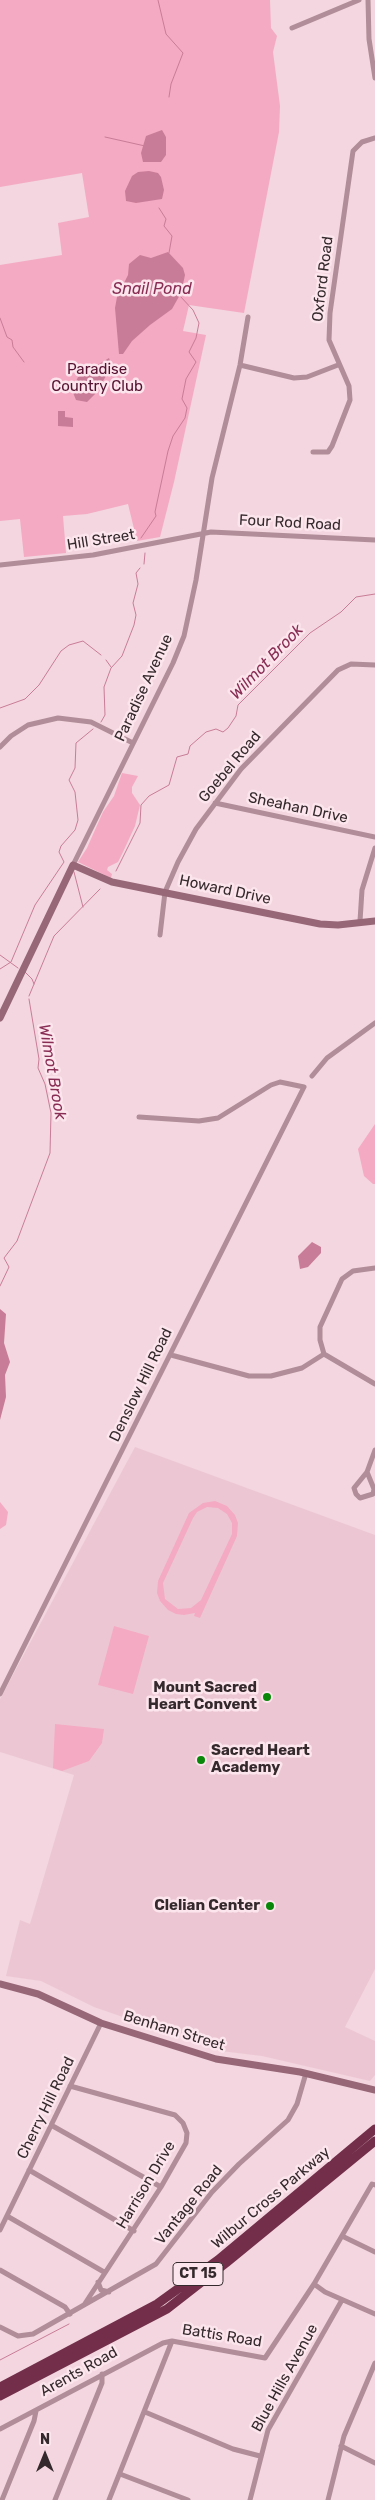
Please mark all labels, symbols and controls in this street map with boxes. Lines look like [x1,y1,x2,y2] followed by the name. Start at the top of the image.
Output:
[309,235,337,323] street label: Oxford Road
[112,279,192,299] water label: Snail Pond
[51,361,143,396] park label: Paradise Country Club
[239,511,341,535] street label: Four Rod Road
[66,526,136,554] street label: Hill Street
[226,620,308,704] water label: Wilmot Brook
[111,631,177,745] street label: Paradise Avenue
[195,728,265,806] street label: Goebel Road
[247,789,349,827] street label: Sheahan Drive
[177,871,273,909] street label: Howard Drive
[34,1022,70,1122] water label: Wilmot Brook
[106,1325,176,1445] street label: Denslow Hill Road
[148,1679,257,1714] place label: Mount Sacred Heart Convent
[261,1691,273,1703] marker: Mount Sacred Heart Convent
[211,1742,310,1777] place label: Sacred Heart Academy
[195,1754,207,1766] marker: Sacred Heart Academy
[154,1897,260,1915] place label: Clelian Center
[264,1900,276,1912] marker: Clelian Center
[121,2007,227,2055] street label: Benham Street
[13,2054,79,2162] street label: Cherry Hill Road
[113,2138,179,2232] street label: Harrison Drive
[208,2143,334,2253] street label: Wilbur Cross Parkway
[151,2162,227,2248] street label: Vantage Road
[173,2262,223,2286] road number: CT 15
[181,2321,263,2351] street label: Battis Road
[248,2321,322,2435] street label: Blue Hills Avenue
[37,2343,121,2401] street label: Arents Road
[20,2430,70,2480] north arrow
[40,2431,50,2448] text: N

